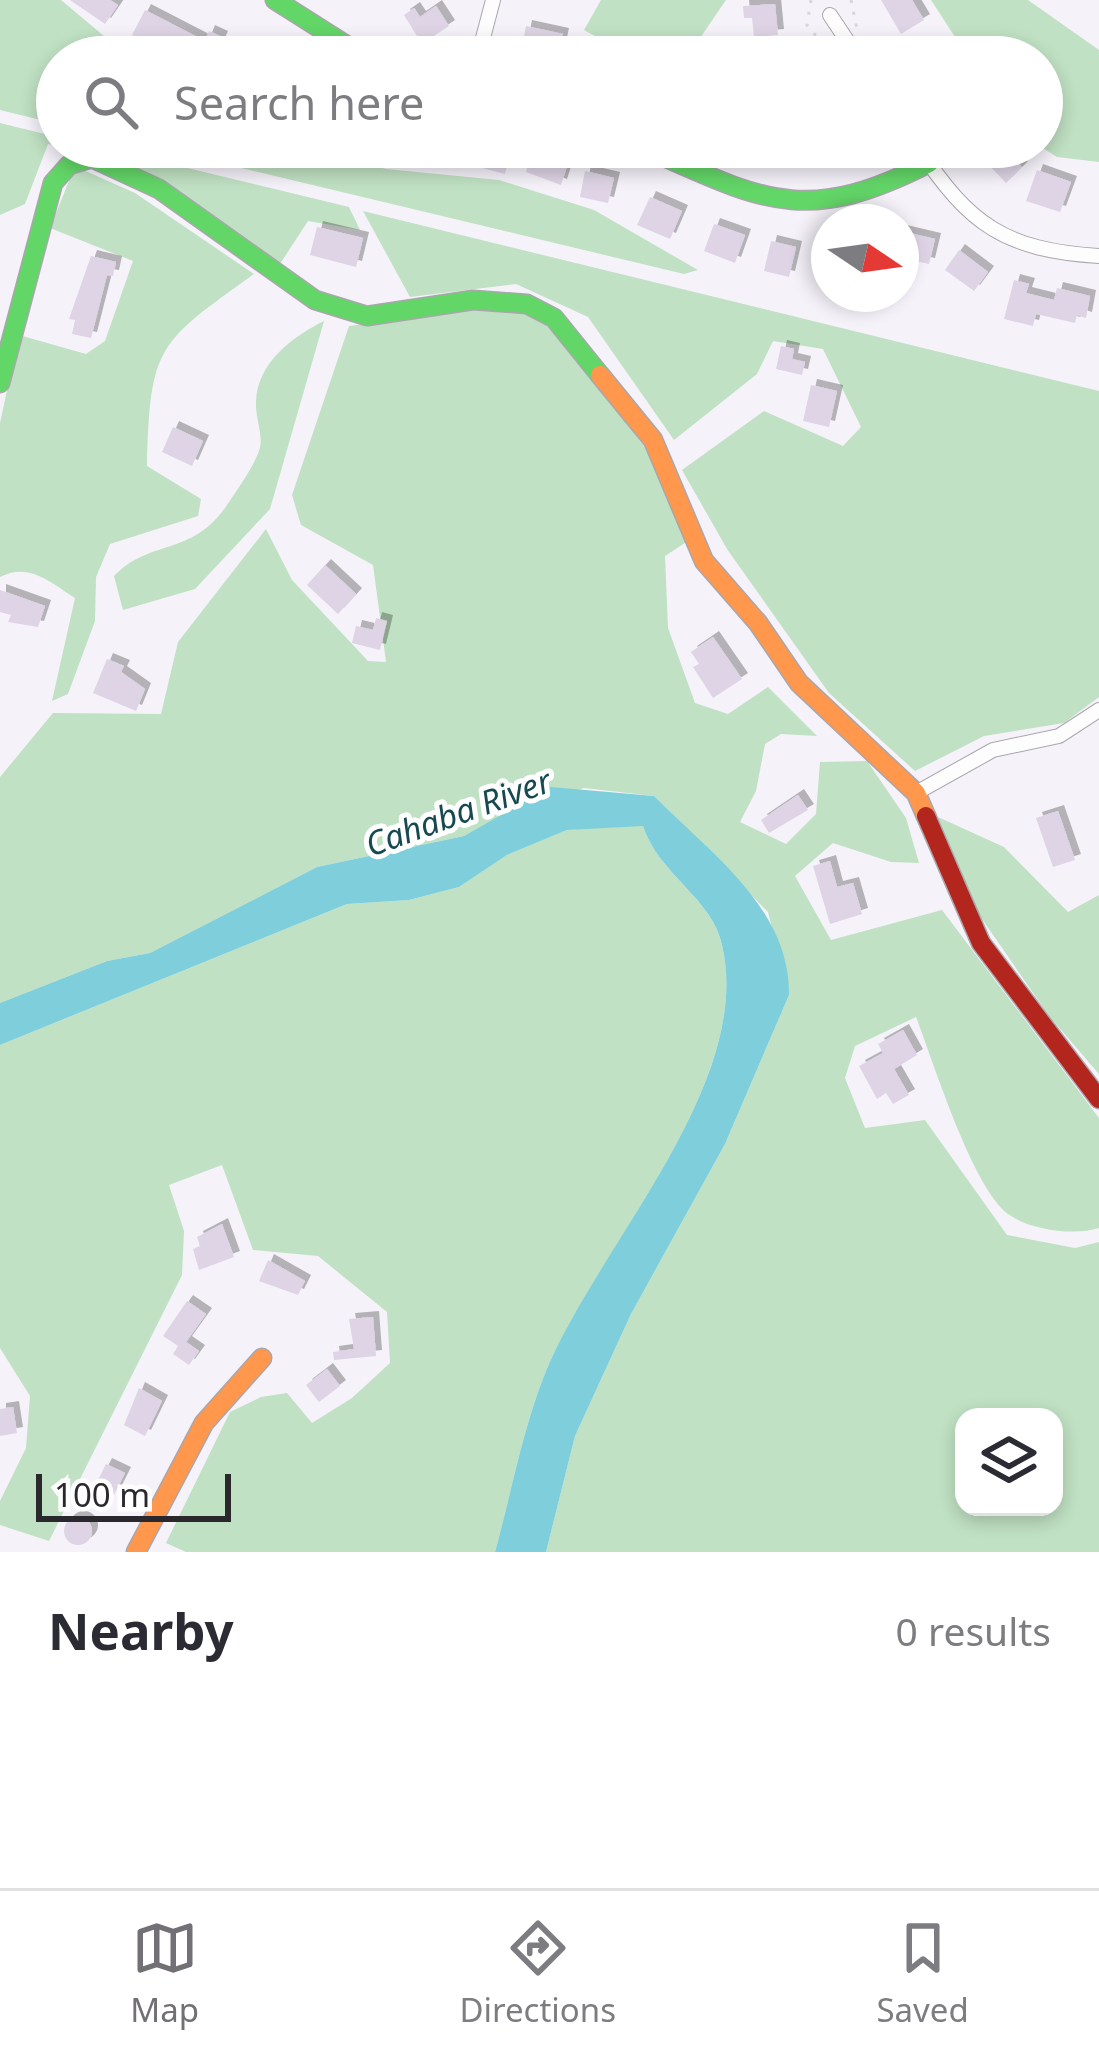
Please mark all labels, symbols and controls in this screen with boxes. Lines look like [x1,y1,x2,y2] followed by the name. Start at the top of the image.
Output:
[36,36,1063,168] search box
[78,69,144,135] icon: search
[174,72,424,133] text: Search here
[811,204,919,312] north arrow
[359,757,559,866] water label: Cahaba River
[955,1408,1063,1516] map controls
[955,1408,1063,1516] button: layers
[36,1468,231,1521] scale bar
[54,1472,150,1517] text: 100 m
[48,1595,234,1665] text: Nearby
[896,1604,1051,1657] text: 0 results
[130,1915,199,2032] tab: Map
[459,1915,616,2032] tab: Directions
[876,1915,969,2032] tab: Saved

